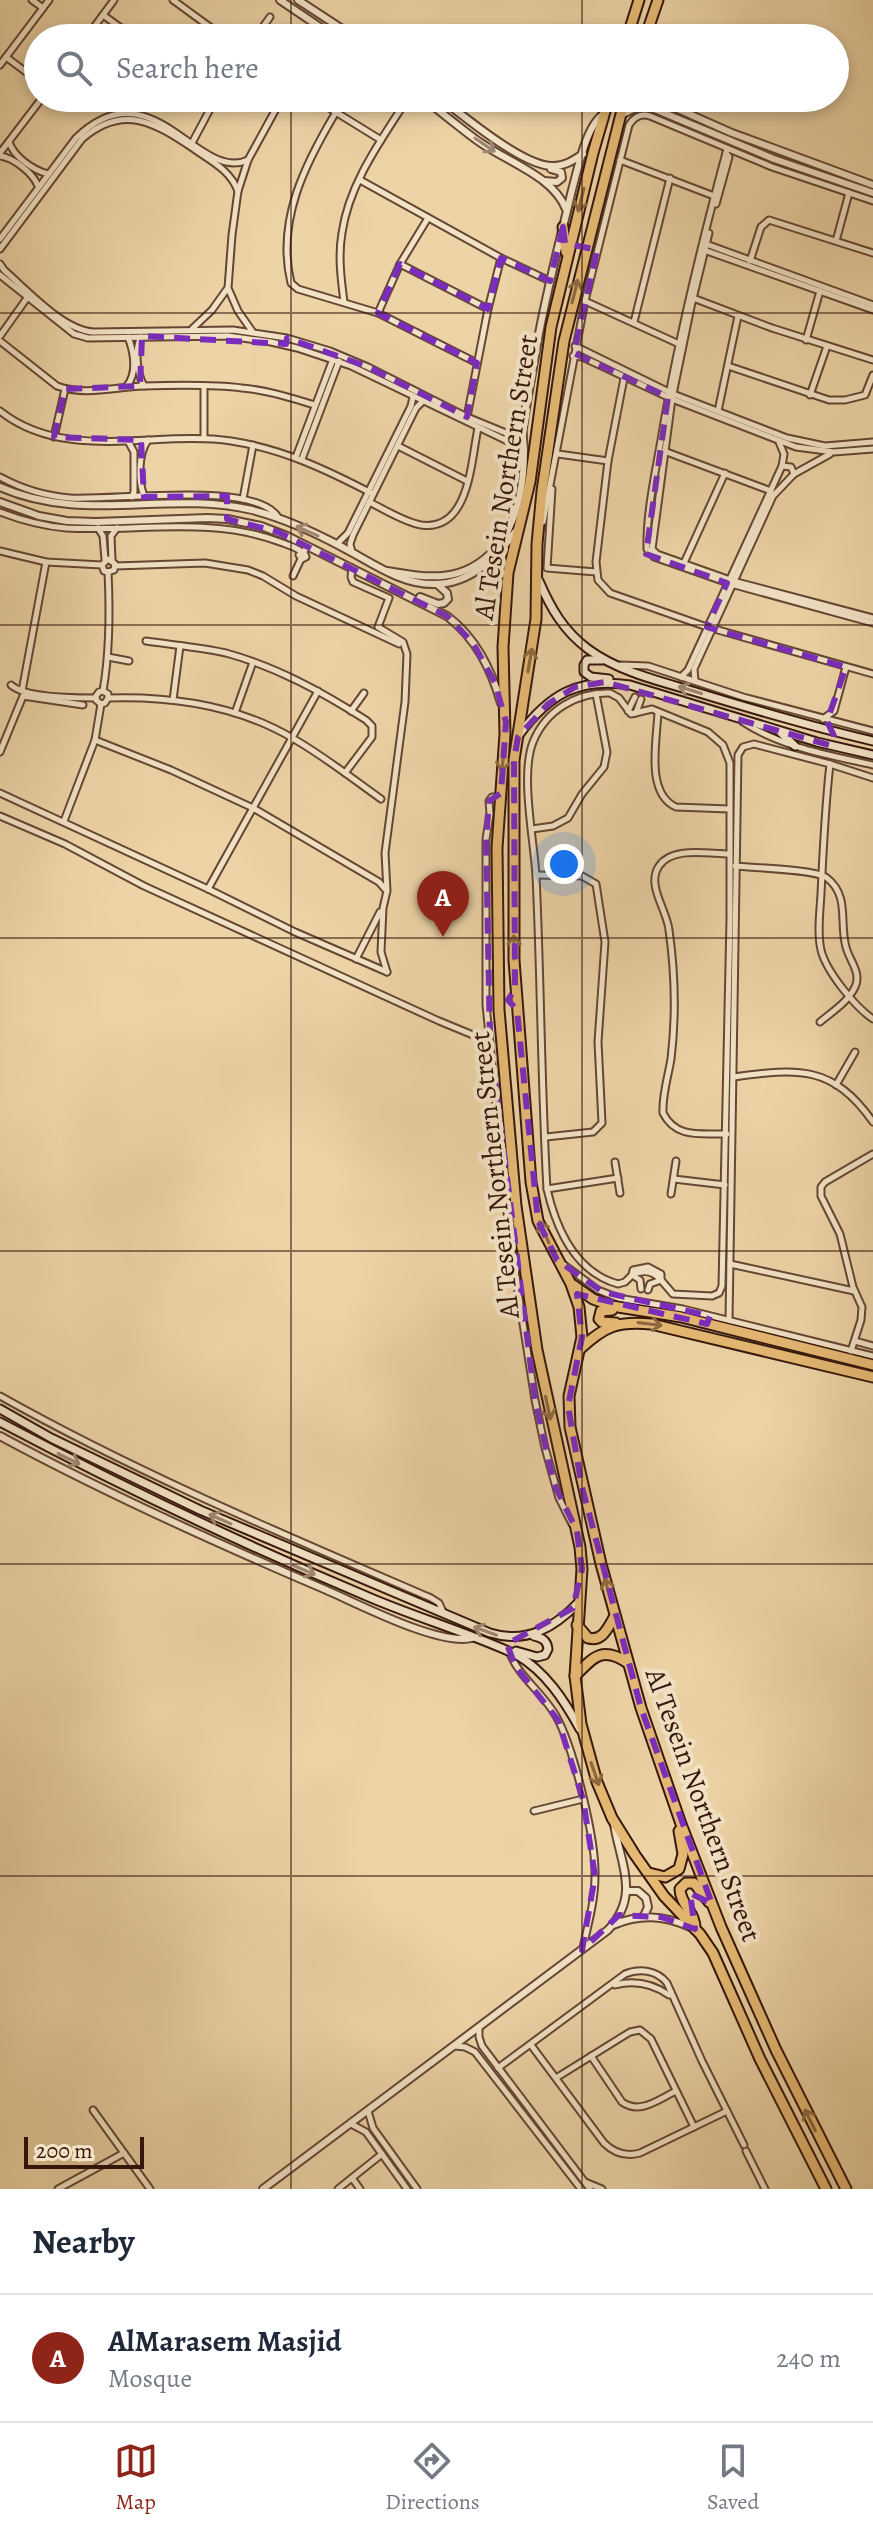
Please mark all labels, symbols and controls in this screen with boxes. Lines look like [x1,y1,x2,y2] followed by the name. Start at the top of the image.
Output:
[24,24,849,112] search box
[52,46,96,90] icon: search
[116,48,259,88] text: Search here
[473,137,495,153] one-way arrow
[573,187,588,213] one-way arrow
[569,279,584,305] one-way arrow
[465,332,547,623] street label: Al Tesein Northern Street
[296,523,320,538] one-way arrow
[523,648,538,673] one-way arrow
[678,682,703,696] one-way arrow
[496,746,511,773] one-way arrow
[544,844,584,884] your location
[417,871,469,937] pin: A
[506,934,522,961] one-way arrow
[461,1030,529,1321] street label: Al Tesein Northern Street
[535,1221,550,1245] one-way arrow
[636,1317,663,1332] one-way arrow
[542,1395,557,1421] one-way arrow
[57,1451,81,1467] one-way arrow
[208,1510,232,1525] one-way arrow
[291,1563,316,1578] one-way arrow
[600,1578,615,1604] one-way arrow
[473,1622,498,1637] one-way arrow
[635,1662,770,1947] street label: Al Tesein Northern Street
[588,1761,603,1786] one-way arrow
[802,2108,817,2132] one-way arrow
[24,2133,144,2169] scale bar
[36,2136,93,2166] text: 200 m
[32,2218,135,2265] text: Nearby
[108,2321,342,2361] text: AlMarasem Masjid
[50,2341,66,2376] text: A
[776,2341,841,2376] text: 240 m
[108,2361,192,2396] text: Mosque
[114,2439,158,2517] tab: Map
[385,2439,480,2517] tab: Directions
[707,2439,759,2517] tab: Saved

